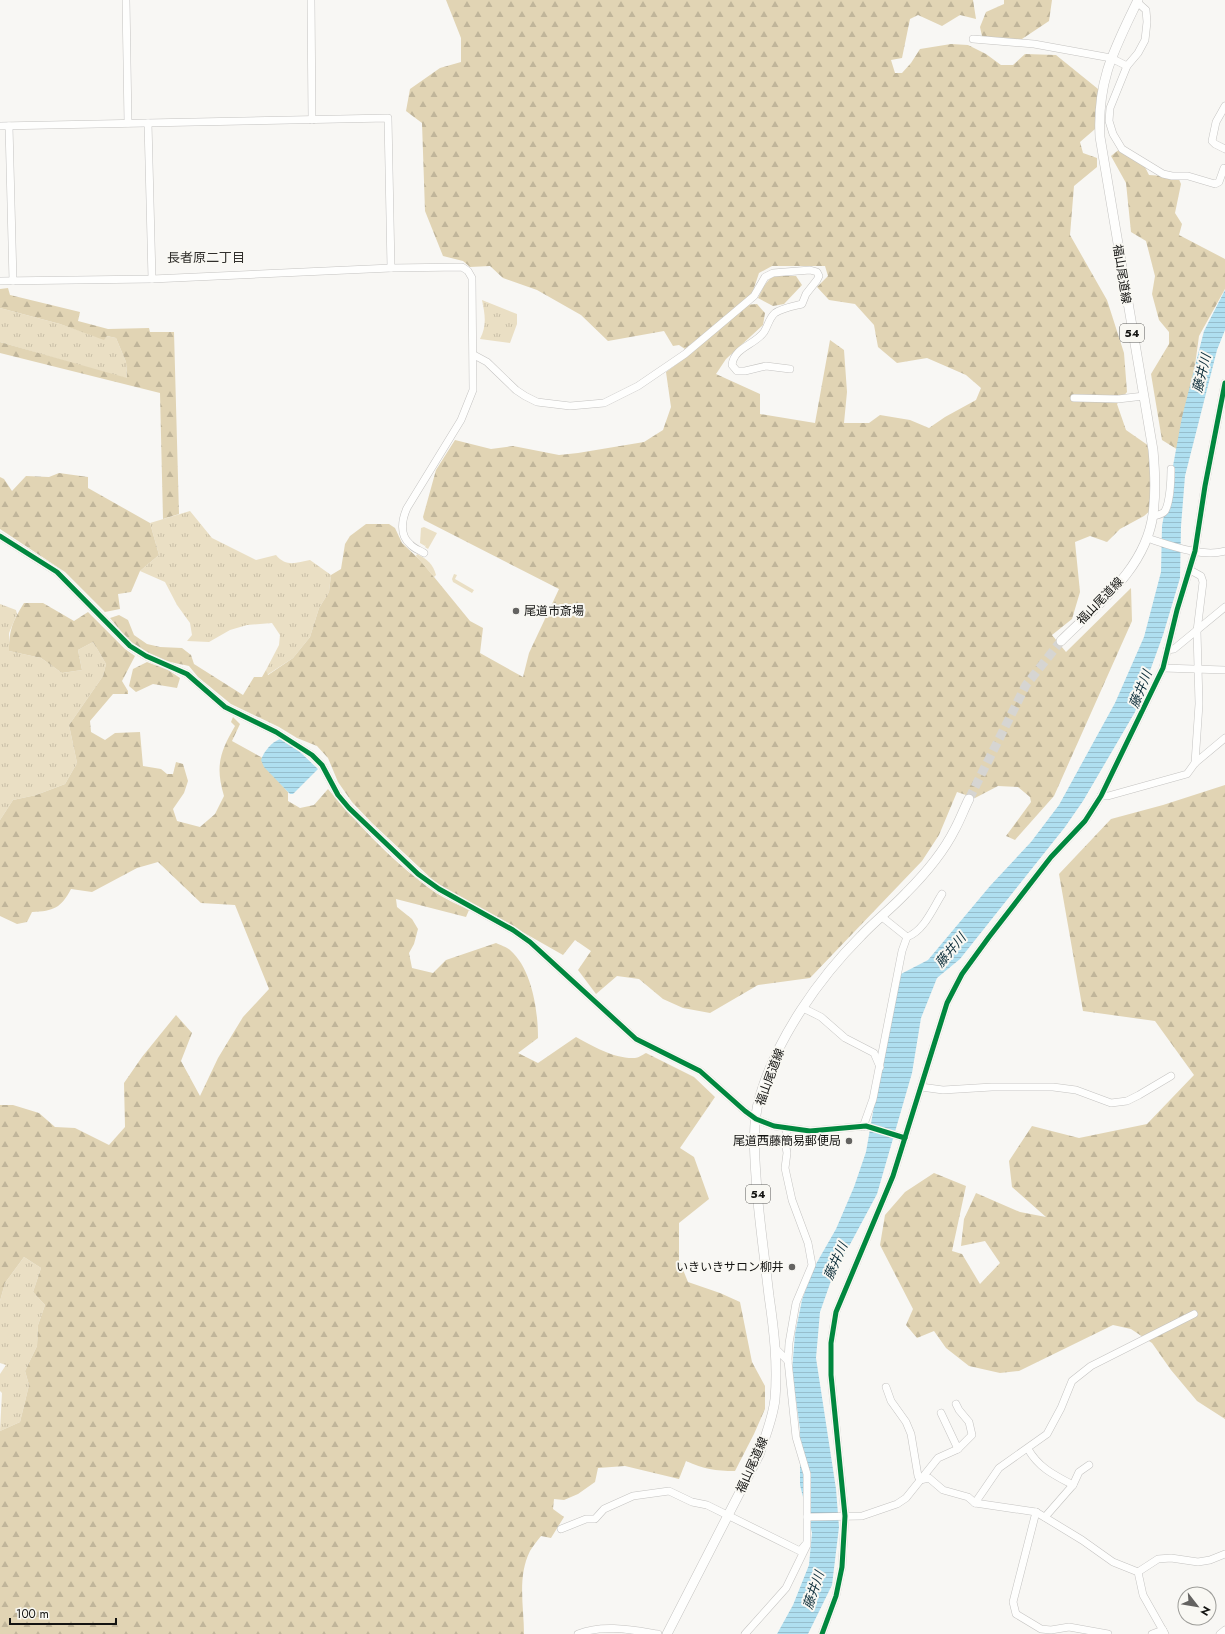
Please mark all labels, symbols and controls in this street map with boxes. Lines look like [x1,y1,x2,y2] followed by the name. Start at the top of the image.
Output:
[1108,243,1136,305] street label: 福山尾道線
[167,248,245,267] district label: 長者原二丁目
[1120,324,1144,342] road number: 54
[1188,350,1216,394] water label: 藤井川
[1073,573,1127,629] street label: 福山尾道線
[524,602,584,620] place label: 尾道市斎場
[511,606,521,616] marker: 尾道市斎場
[1124,666,1157,711] water label: 藤井川
[931,928,971,971] water label: 藤井川
[751,1046,789,1108] street label: 福山尾道線
[733,1132,841,1150] place label: 尾道西藤簡易郵便局
[844,1136,854,1146] marker: 尾道西藤簡易郵便局
[746,1185,770,1203] road number: 54
[819,1238,853,1283] water label: 藤井川
[676,1258,784,1276] place label: いきいきサロン柳井
[787,1262,797,1272] marker: いきいきサロン柳井
[732,1434,772,1496] street label: 福山尾道線
[798,1567,829,1612] water label: 藤井川
[1177,1586,1217,1626] north arrow
[10,1600,116,1626] scale bar
[1196,1603,1215,1619] text: N
[16,1605,49,1623] text: 100 m

